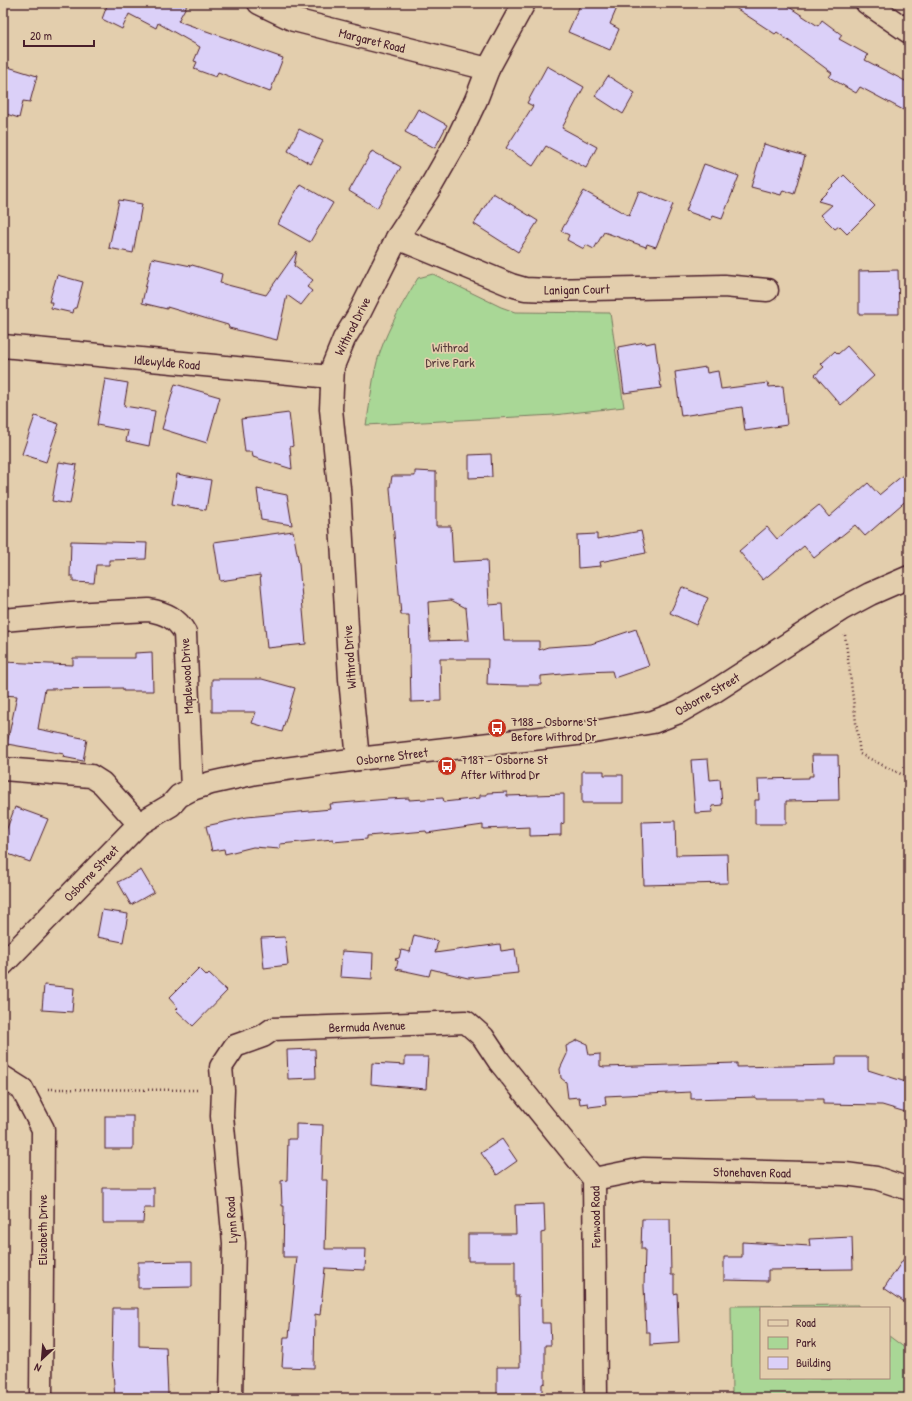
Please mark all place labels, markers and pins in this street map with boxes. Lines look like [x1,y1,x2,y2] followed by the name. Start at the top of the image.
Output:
[511,712,597,745] place label: 7188 - Osborne St Before Withrod Dr
[486,717,508,739] bus stop icon: 7188 - Osborne St Before Withrod Dr
[461,750,548,783] place label: 7187 - Osborne St After Withrod Dr
[436,755,458,777] bus stop icon: 7187 - Osborne St After Withrod Dr

